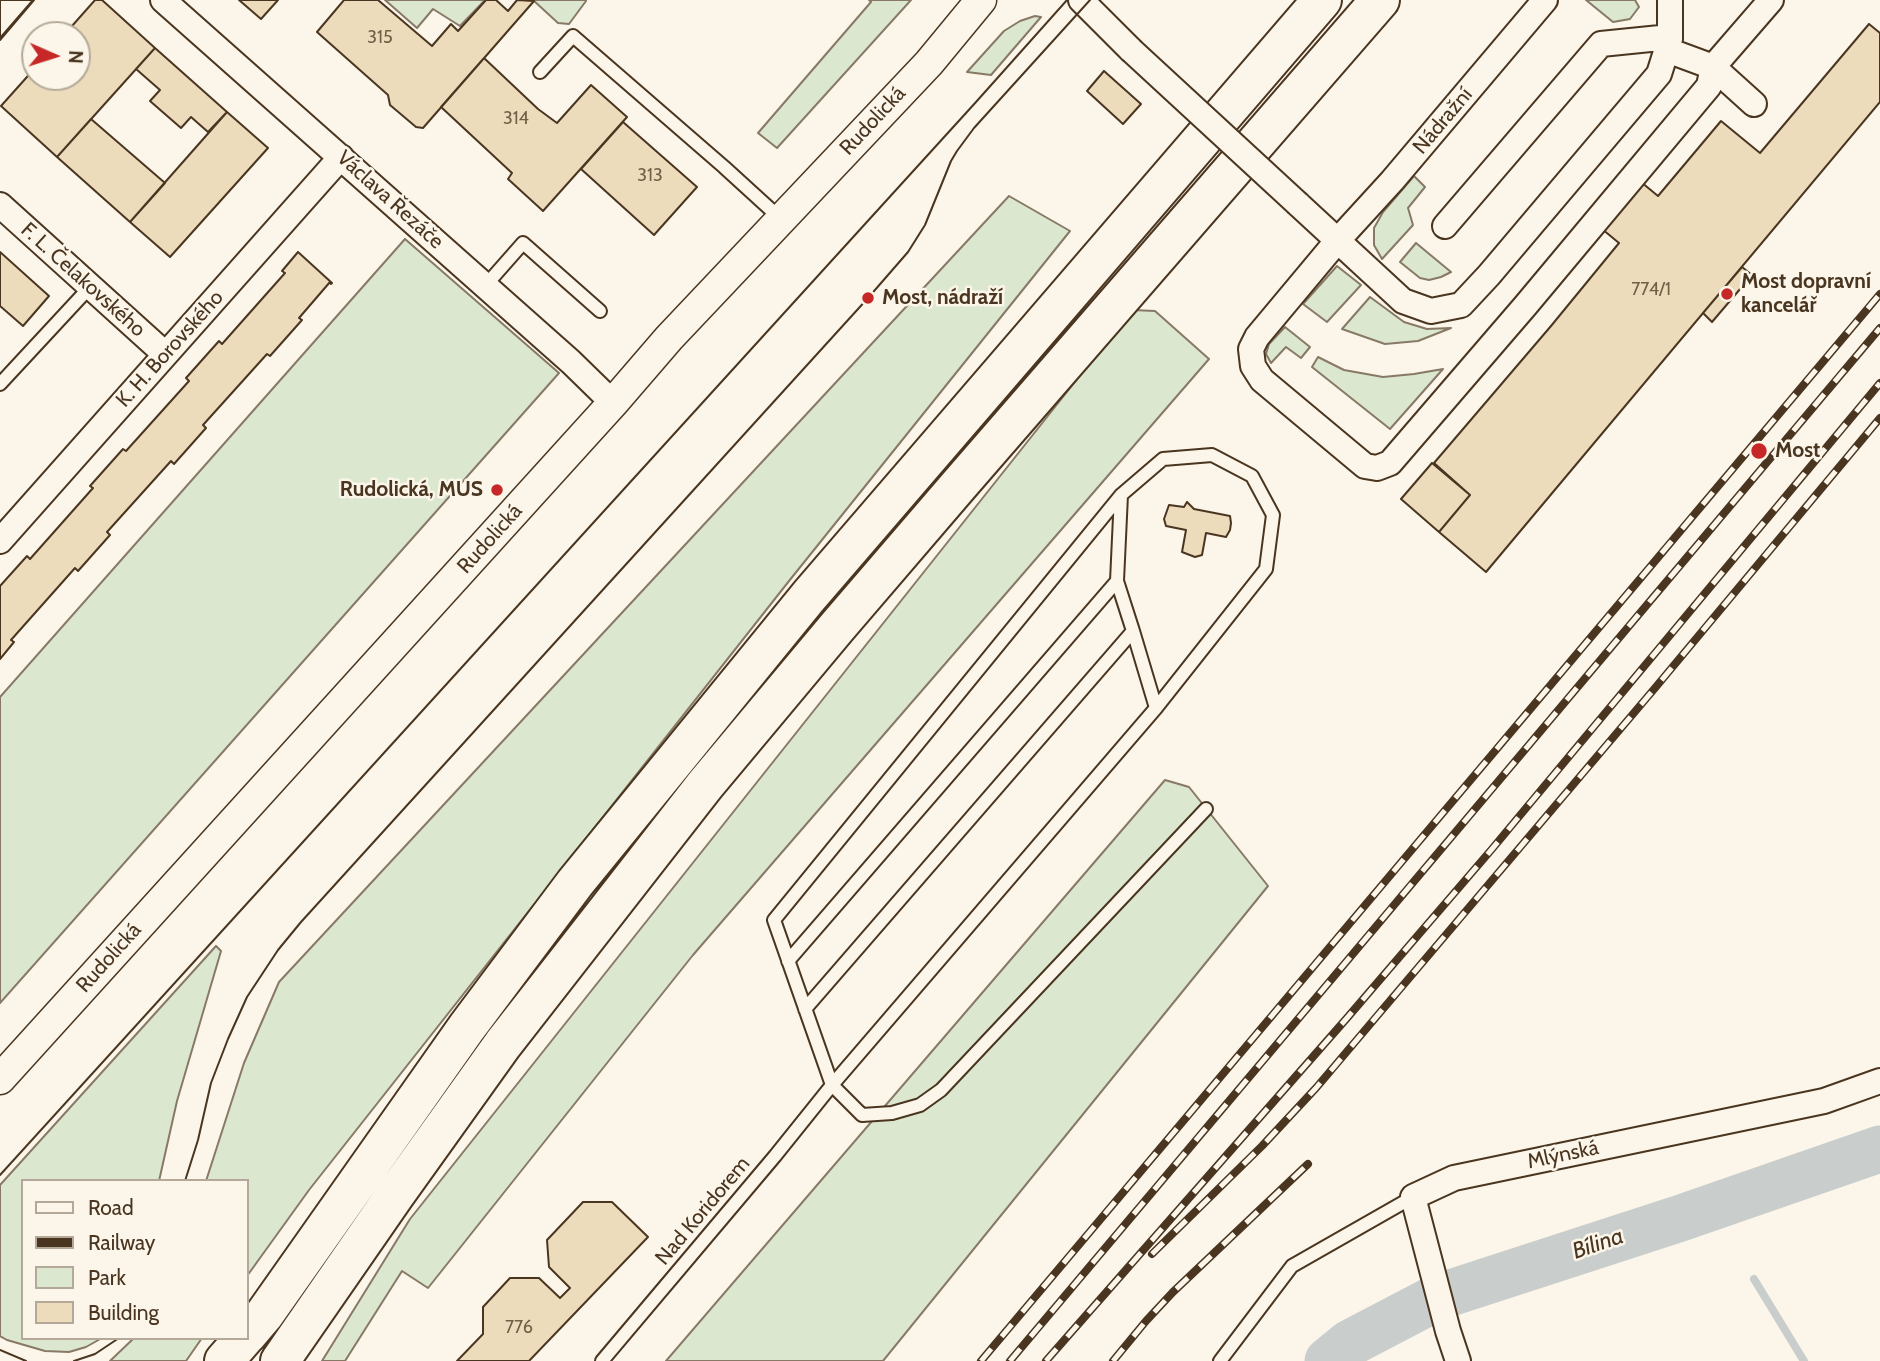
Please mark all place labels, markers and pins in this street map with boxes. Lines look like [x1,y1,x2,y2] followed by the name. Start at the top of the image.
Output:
[1741,269,1871,319] place label: Most dopravní kancelář
[882,285,1003,311] place label: Most, nádraží
[1719,286,1735,302] marker: Most dopravní kancelář
[860,290,876,306] marker: Most, nádraží
[1775,438,1820,464] place label: Most
[1749,441,1769,461] marker: Most
[340,477,483,503] place label: Rudolická, MUS
[489,482,505,498] marker: Rudolická, MUS

